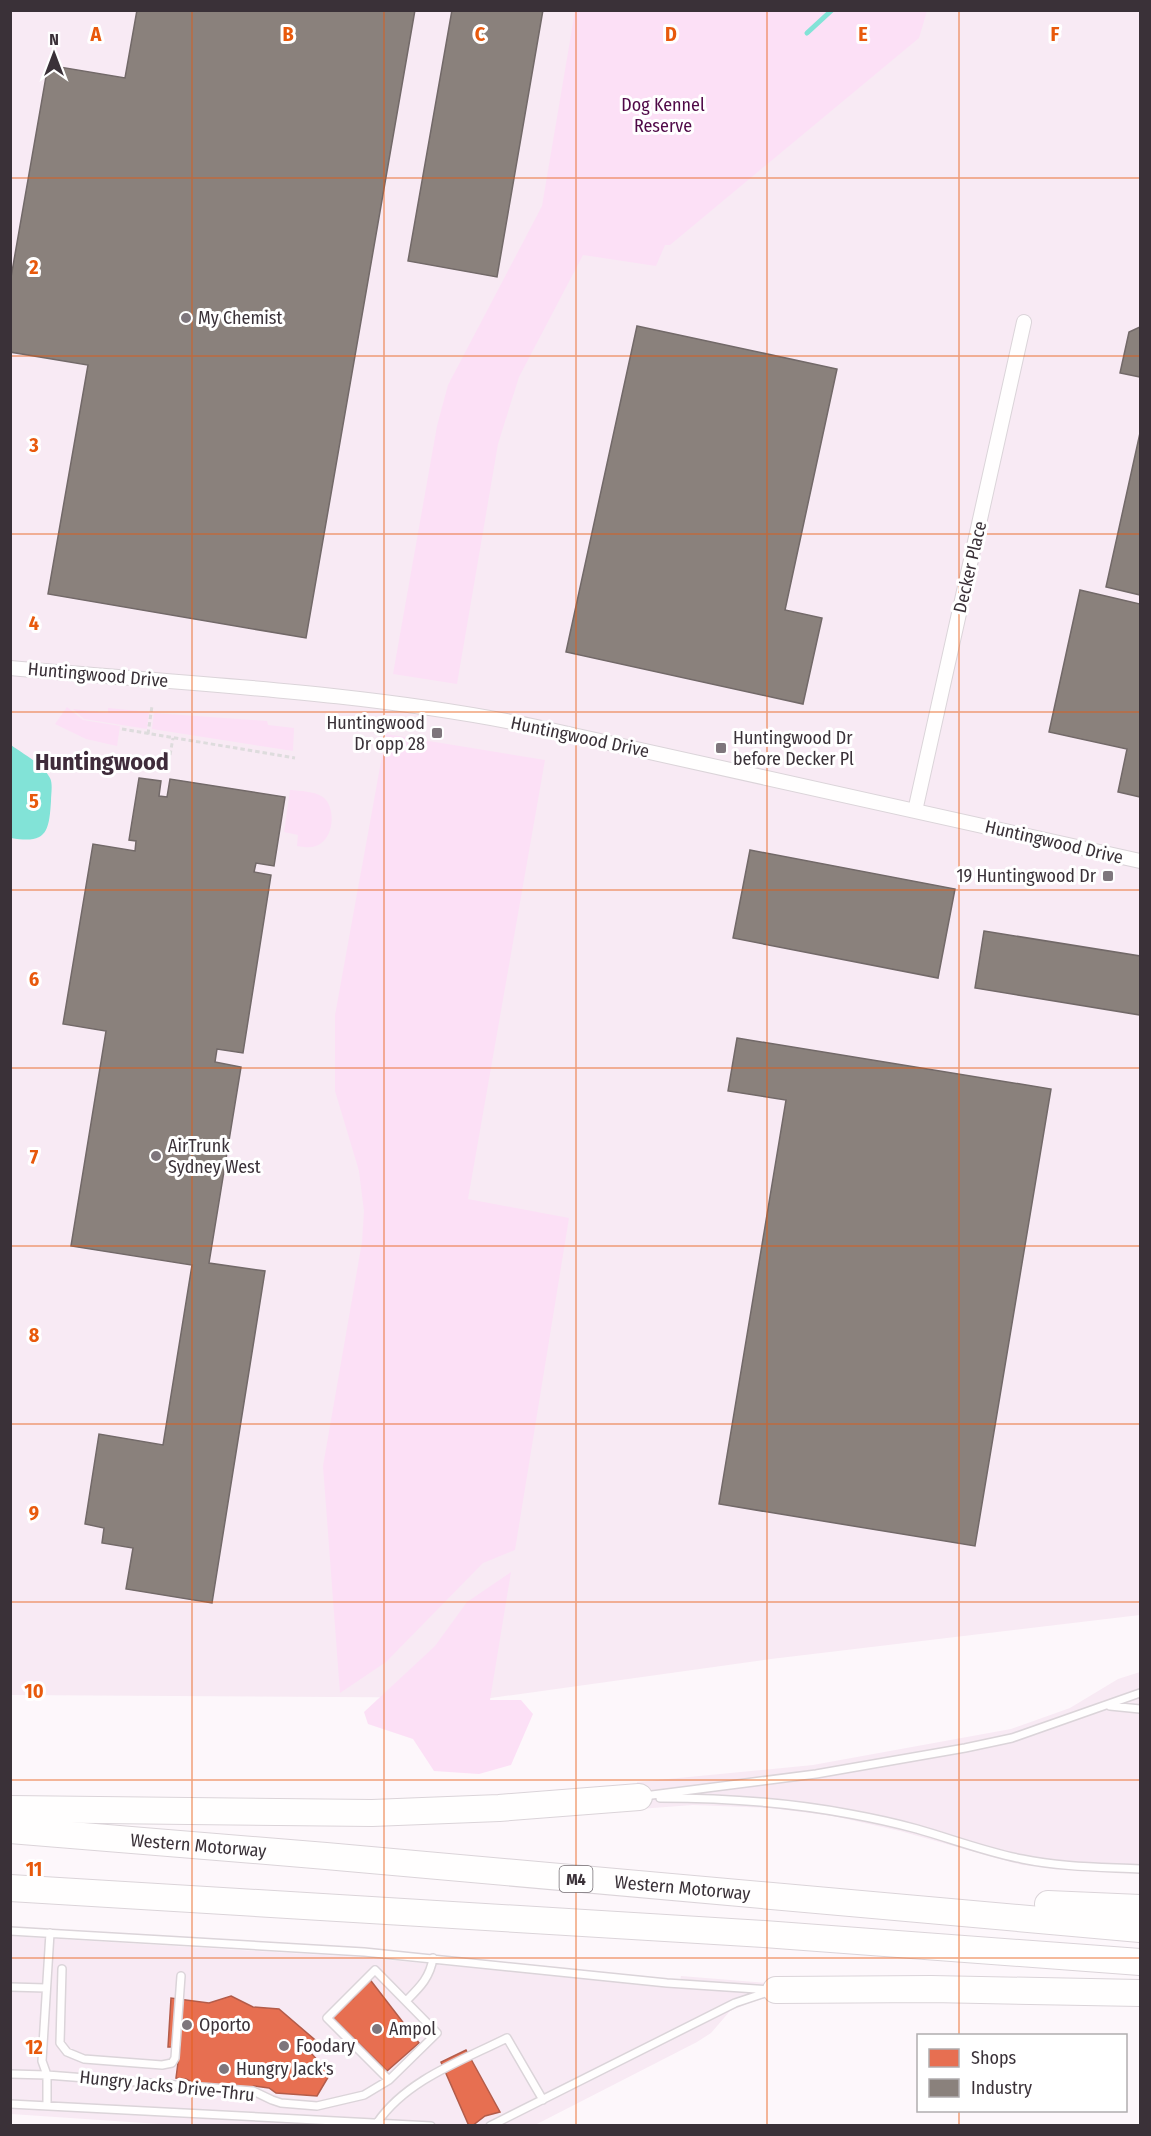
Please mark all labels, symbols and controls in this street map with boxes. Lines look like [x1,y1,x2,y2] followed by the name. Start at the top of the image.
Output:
[90,22,103,46] text: A
[282,22,294,46] text: B
[475,22,486,46] text: C
[665,22,677,46] text: D
[858,22,868,46] text: E
[1051,22,1060,46] text: F
[24,24,84,84] north arrow
[49,30,59,49] text: N
[621,94,705,137] park label: Dog Kennel Reserve
[28,255,39,279] text: 2
[198,307,282,329] place label: My Chemist
[179,311,193,325] marker: My Chemist
[28,433,39,457] text: 3
[949,519,991,615] street label: Decker Place
[29,611,39,635] text: 4
[27,658,169,692] street label: Huntingwood Drive
[326,712,425,755] place label: Huntingwood Dr opp 28
[509,712,651,762] street label: Huntingwood Drive
[430,726,444,740] marker: Huntingwood Dr opp 28
[733,727,854,770] place label: Huntingwood Dr before Decker Pl
[714,741,728,755] marker: Huntingwood Dr before Decker Pl
[35,748,169,776] district label: Huntingwood
[29,789,39,813] text: 5
[983,815,1125,869] street label: Huntingwood Drive
[956,865,1097,887] place label: 19 Huntingwood Dr
[1101,869,1115,883] marker: 19 Huntingwood Dr
[29,967,39,991] text: 6
[168,1135,261,1178] place label: AirTrunk Sydney West
[30,1145,39,1169] text: 7
[149,1149,163,1163] marker: AirTrunk Sydney West
[29,1323,40,1347] text: 8
[29,1501,39,1525] text: 9
[24,1679,44,1703] text: 10
[130,1829,267,1862] street label: Western Motorway
[26,1857,42,1881] text: 11
[560,1866,592,1892] road number: M4
[614,1871,751,1905] street label: Western Motorway
[199,2014,251,2036] place label: Oporto
[180,2018,194,2032] marker: Oporto
[389,2018,436,2040] place label: Ampol
[370,2022,384,2036] marker: Ampol
[917,2034,1127,2112] legend
[25,2035,43,2059] text: 12
[296,2035,355,2057] place label: Foodary
[277,2039,291,2053] marker: Foodary
[971,2047,1016,2069] text: Shops
[236,2058,334,2080] place label: Hungry Jack's
[217,2062,231,2076] marker: Hungry Jack's
[78,2066,256,2106] street label: Hungry Jacks Drive-Thru
[971,2077,1032,2099] text: Industry

